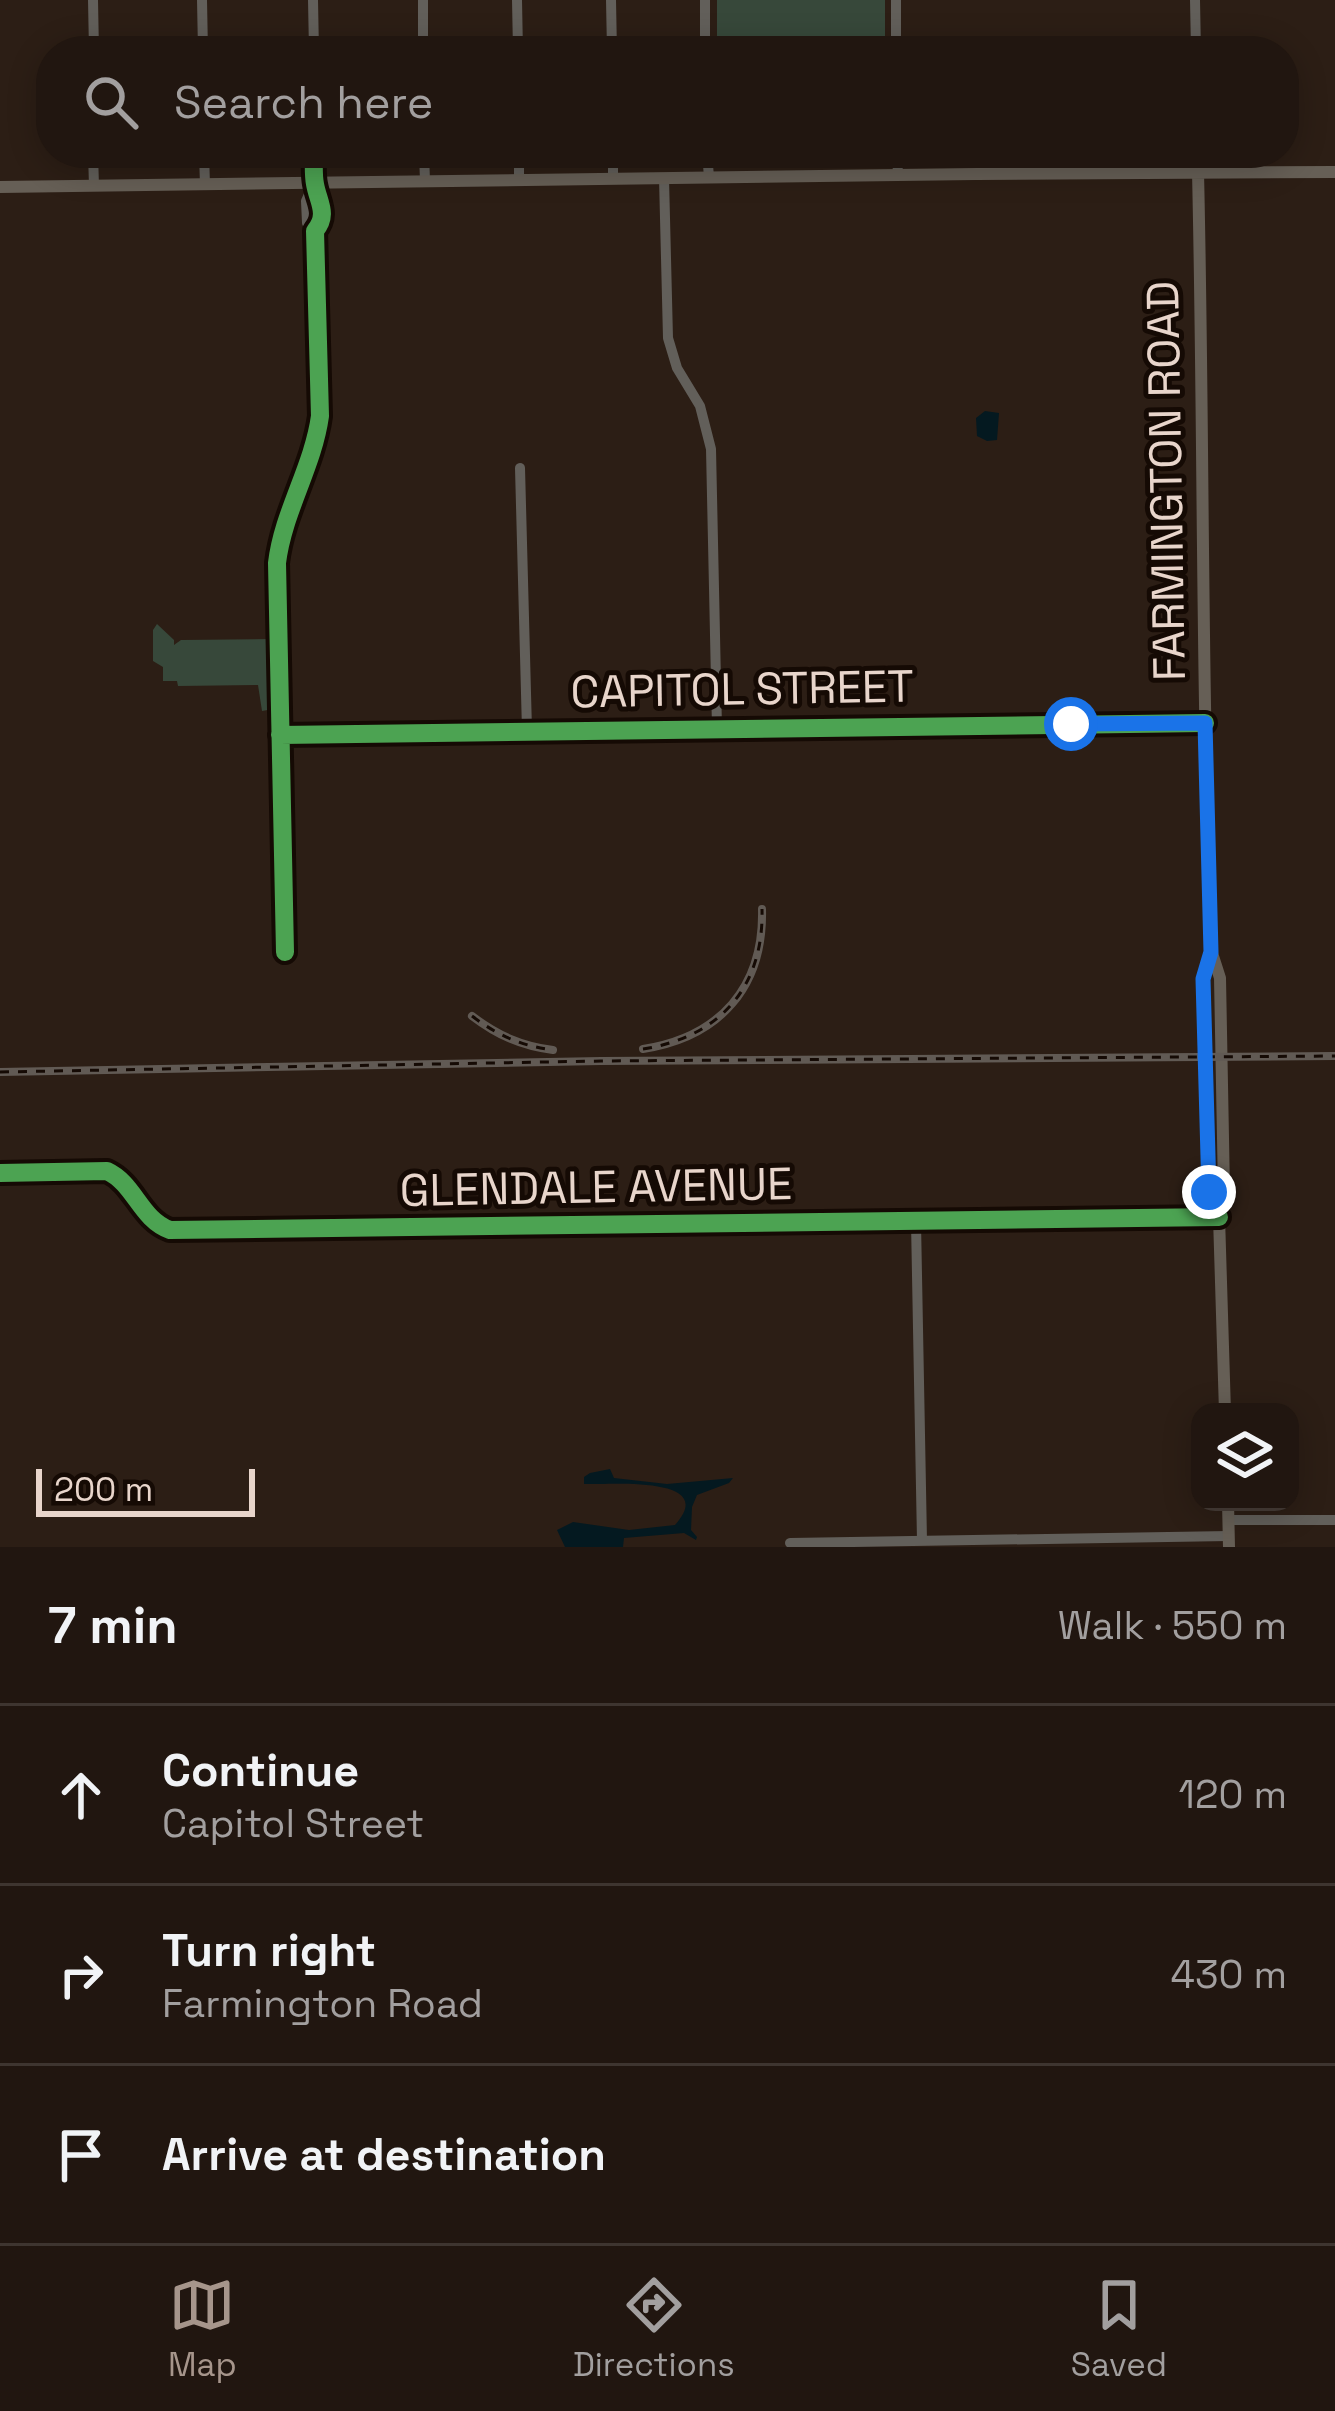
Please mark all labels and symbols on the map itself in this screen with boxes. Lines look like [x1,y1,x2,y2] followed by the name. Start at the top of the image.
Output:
[1134,280,1198,682] street label: FARMINGTON ROAD
[570,658,914,720] street label: CAPITOL STREET
[1044,697,1098,751] route start
[399,1155,793,1219] street label: GLENDALE AVENUE
[1182,1165,1236,1219] route end
[36,1463,255,1516] scale bar

